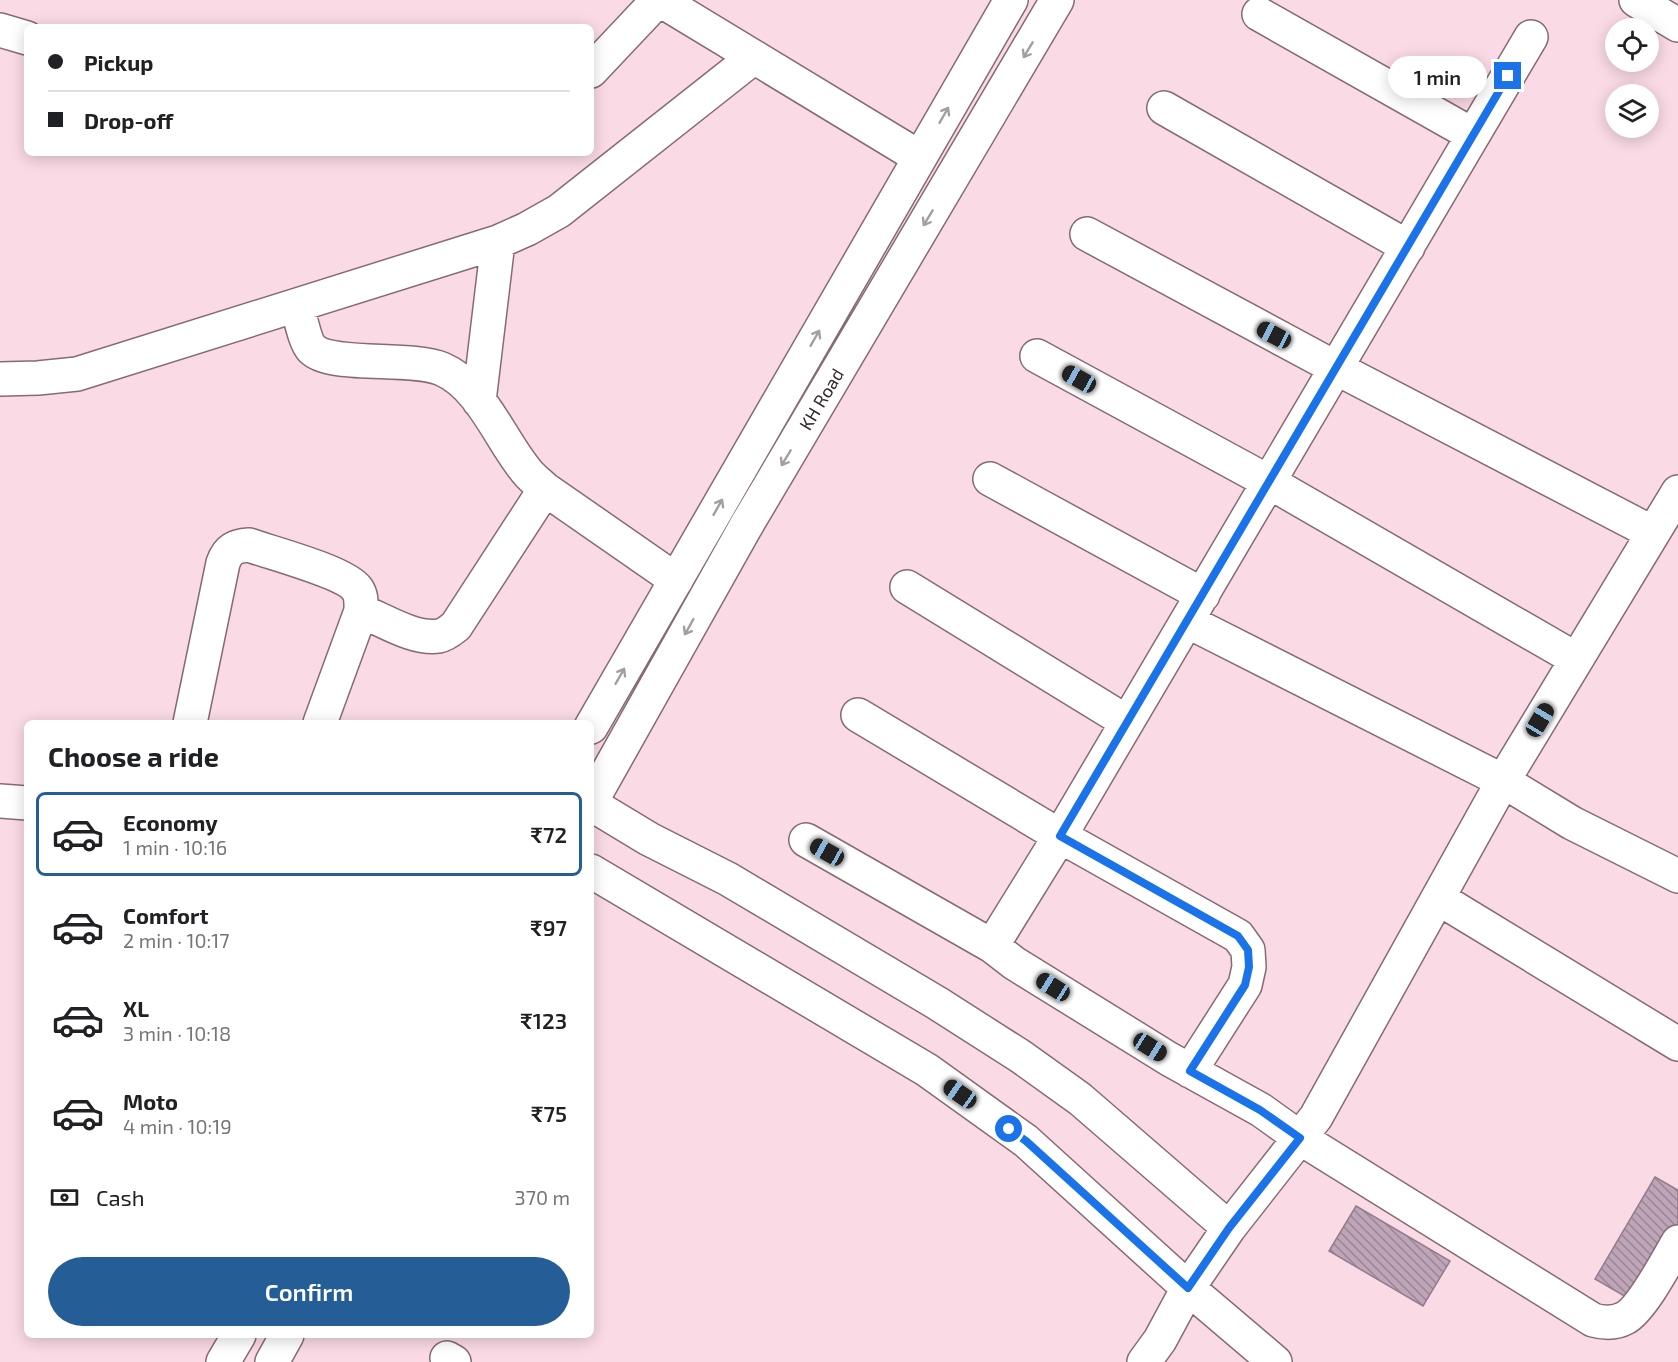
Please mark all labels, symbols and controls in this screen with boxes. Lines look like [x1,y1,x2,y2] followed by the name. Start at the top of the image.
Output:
[1605,18,1659,138] map controls
[1605,18,1659,72] button: locate
[1021,41,1033,58] one-way arrow
[84,49,153,75] text: Pickup
[1388,55,1487,97] callout: 1 min
[1494,62,1521,89] route end
[1414,65,1461,89] text: 1 min
[1605,84,1659,138] button: layers
[84,107,173,133] text: Drop-off
[938,107,950,124] one-way arrow
[922,209,934,226] one-way arrow
[1254,319,1294,351] car
[809,330,821,347] one-way arrow
[1059,362,1099,396] car
[794,364,848,434] street label: KH Road
[780,449,792,466] one-way arrow
[712,499,724,516] one-way arrow
[683,618,695,635] one-way arrow
[614,668,626,685] one-way arrow
[1523,700,1557,740] car
[48,740,219,772] text: Choose a ride
[51,807,105,861] icon: car
[123,809,218,835] text: Economy
[530,821,567,847] text: ₹72
[123,835,227,859] text: 1 min · 10:16
[807,835,847,869] car
[51,900,105,954] icon: car
[123,902,208,928] text: Comfort
[530,914,567,940] text: ₹97
[123,928,229,952] text: 2 min · 10:17
[1033,970,1073,1004] car
[51,993,105,1047] icon: car
[123,995,149,1021] text: XL
[520,1007,567,1033] text: ₹123
[123,1021,231,1045] text: 3 min · 10:18
[1130,1030,1170,1064] car
[940,1076,980,1112] car
[51,1086,105,1140] icon: car
[123,1088,178,1114] text: Moto
[531,1100,567,1126] text: ₹75
[123,1114,232,1138] text: 4 min · 10:19
[995,1115,1022,1142] route start
[48,1181,81,1214] icon: cash
[96,1184,145,1210] text: Cash
[515,1185,570,1209] text: 370 m
[48,1257,570,1326] button: Confirm

